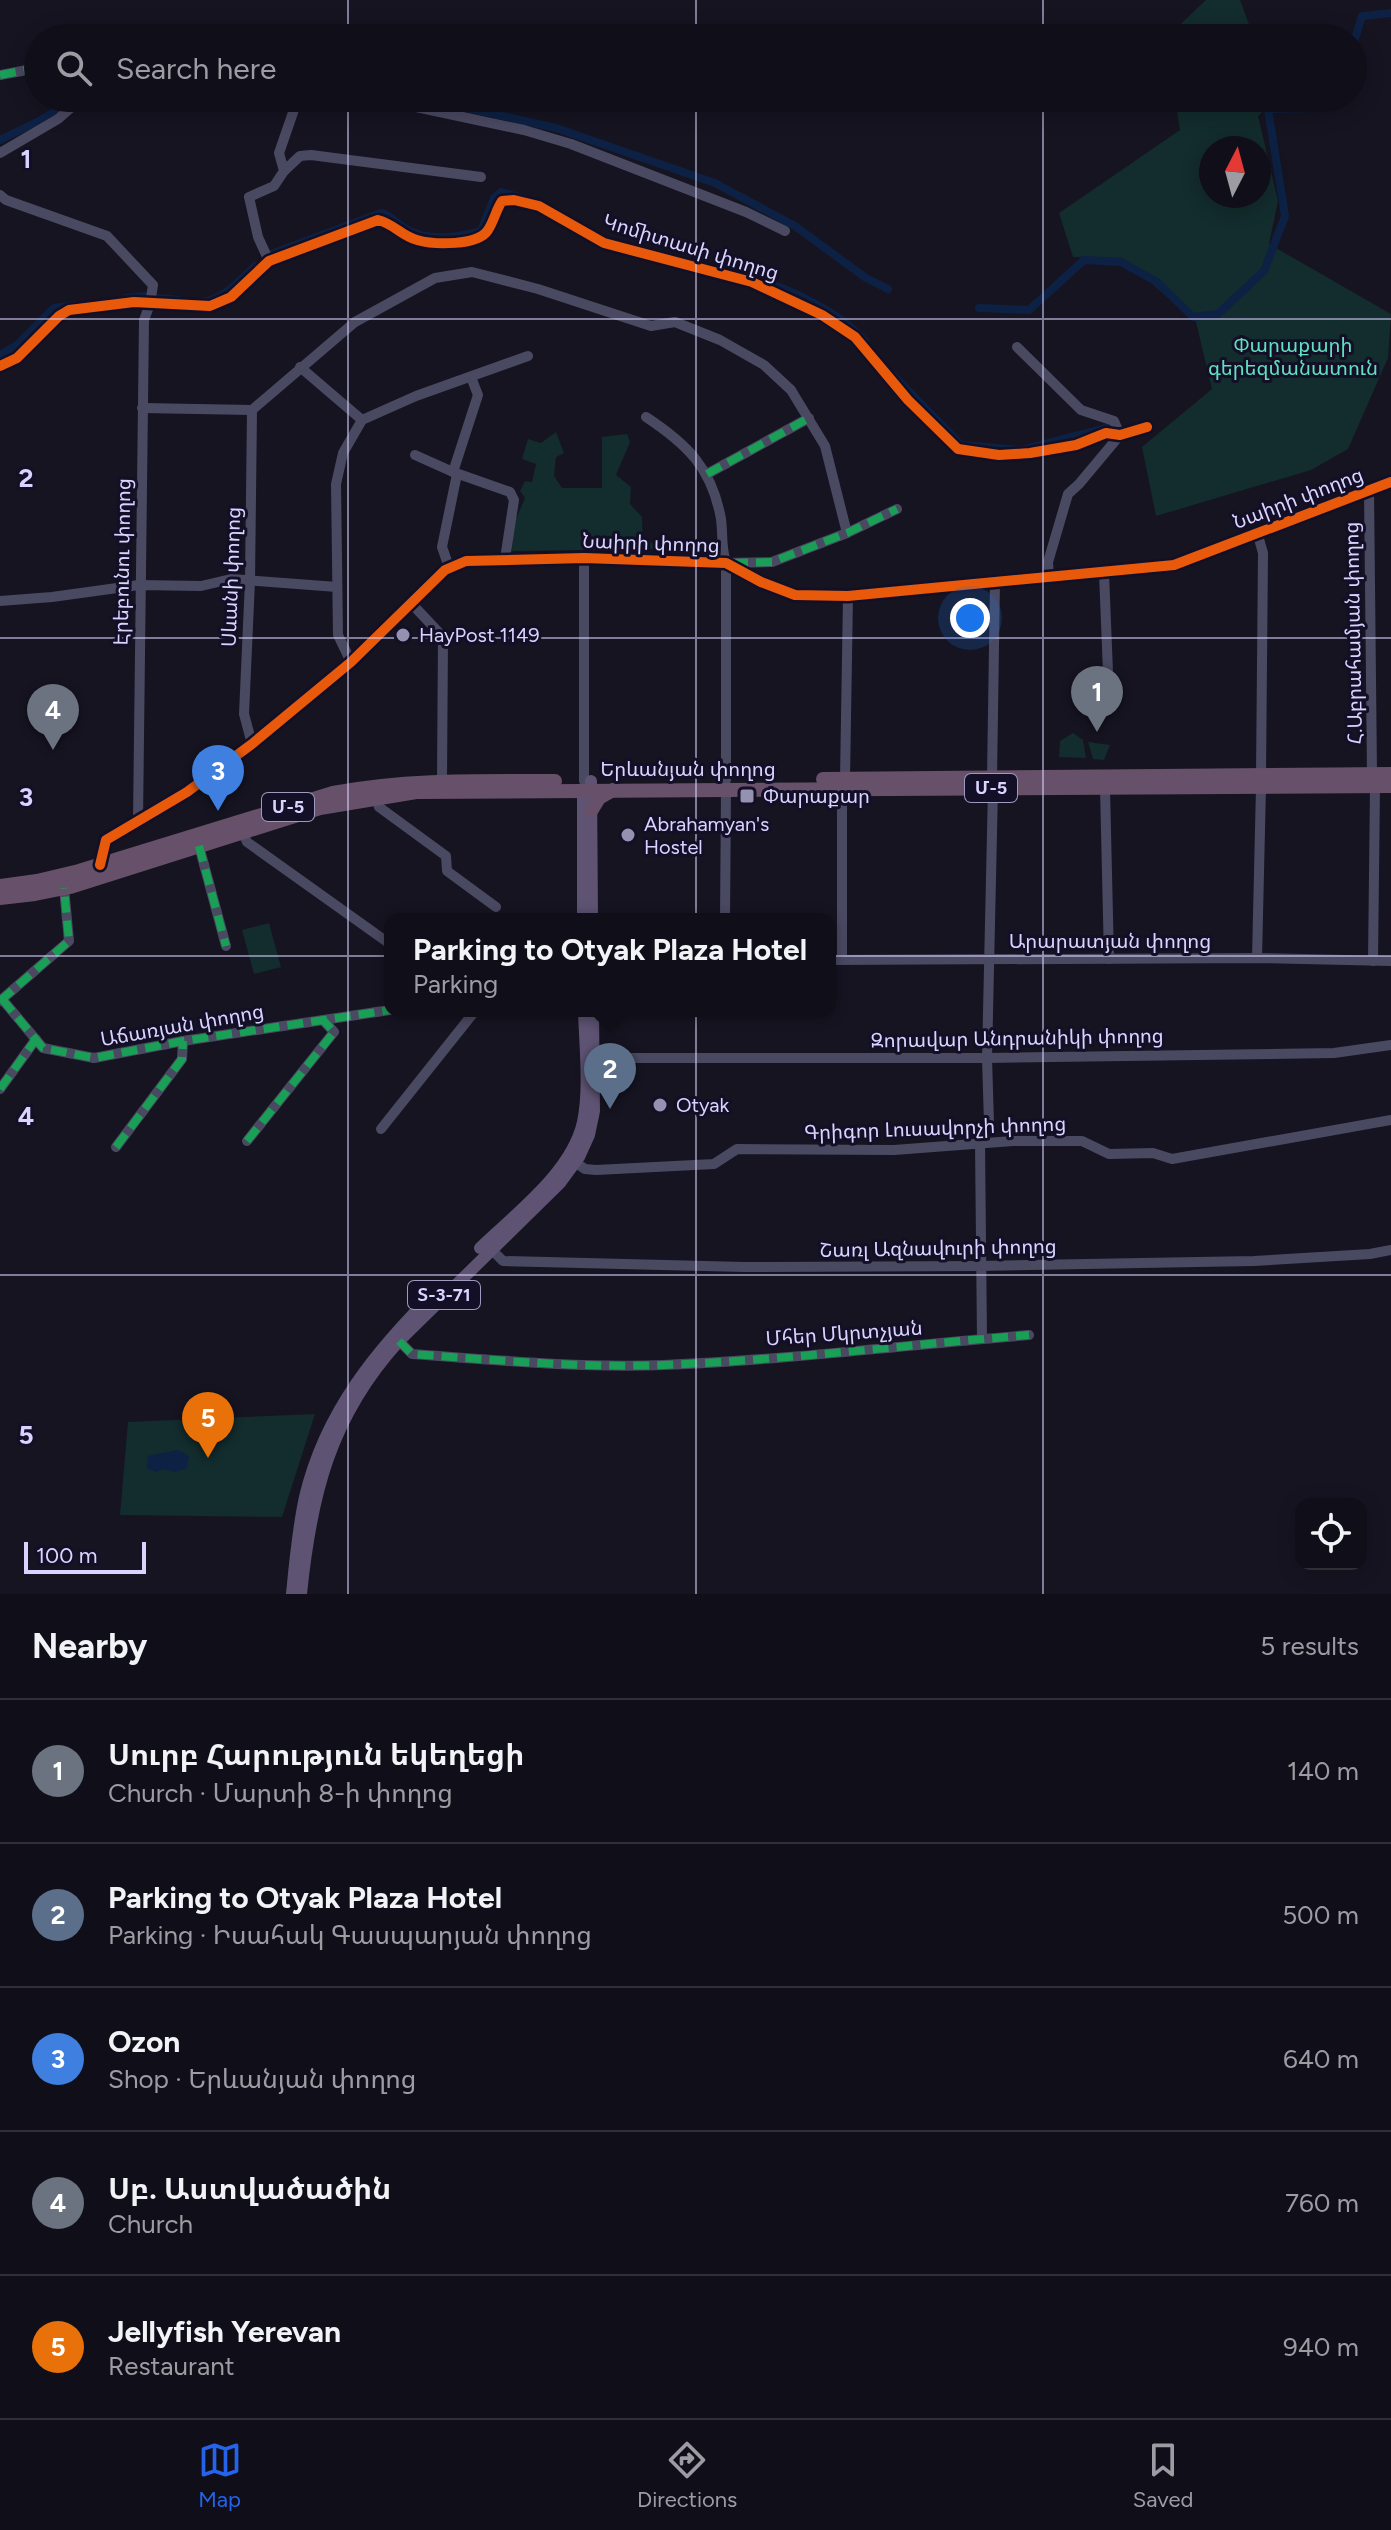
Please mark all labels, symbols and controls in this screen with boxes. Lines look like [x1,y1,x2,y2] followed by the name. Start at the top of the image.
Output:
[24,24,1367,112] search box
[52,46,96,90] icon: search
[116,50,276,87] text: Search here
[1199,136,1271,208] north arrow
[21,143,31,175] text: 1
[600,209,782,285] street label: Կոմիտասի փողոց
[1208,333,1378,380] park label: Փարաքարի գերեզմանատուն
[18,462,34,494] text: 2
[1229,462,1367,534] street label: Նաիրի փողոց
[109,478,135,646] street label: Էրեբունու փողոց
[217,506,245,648] street label: Սևանի փողոց
[1339,521,1367,745] street label: Հ.Աբրահամյան փողոց
[582,529,720,557] street label: Նաիրի փողոց
[950,598,990,638] your location
[419,623,540,647] place label: HayPost 1149
[394,626,412,644] marker: HayPost 1149
[1071,666,1123,732] pin: 1
[27,684,79,750] pin: 4
[192,745,244,811] pin: 3
[600,757,776,781] street label: Երևանյան փողոց
[965,774,1017,802] road number: Մ-5
[19,781,33,813] text: 3
[763,784,870,808] place label: Փարաքար
[738,787,756,805] marker: Փարաքար
[262,793,314,821] road number: Մ-5
[644,812,769,859] place label: Abrahamyan's Hostel
[619,826,637,844] marker: Abrahamyan's Hostel
[384,913,836,1017] popup
[1009,929,1211,953] street label: Արարատյան փողոց
[413,931,807,968] text: Parking to Otyak Plaza Hotel
[413,968,498,1000] text: Parking
[98,999,266,1051] street label: Աճառյան փողոց
[870,1023,1164,1053] street label: Զորավար Անդրանիկի փողոց
[584,1043,636,1109] pin: 2
[676,1093,730,1117] place label: Otyak
[651,1096,669,1114] marker: Otyak
[18,1100,34,1132] text: 4
[803,1111,1067,1145] street label: Գրիգոր Լուսավորչի փողոց
[819,1234,1057,1262] street label: Շառլ Ազնավուրի փողոց
[408,1281,480,1309] road number: Տ-3-71
[765,1316,923,1350] street label: Մհեր Մկրտչյան
[182,1392,234,1458] pin: 5
[18,1419,34,1451] text: 5
[1295,1498,1367,1570] map controls
[1295,1498,1367,1570] button: locate
[24,1538,146,1574] scale bar
[36,1542,97,1569] text: 100 m
[32,1626,147,1667] text: Nearby
[1260,1630,1359,1662] text: 5 results
[108,1736,524,1773] text: Սուրբ Հարություն եկեղեցի
[53,1755,63,1787] text: 1
[1287,1755,1359,1787] text: 140 m
[108,1777,453,1809] text: Church · Մարտի 8-ի փողոց
[108,1879,502,1916] text: Parking to Otyak Plaza Hotel
[50,1899,66,1931] text: 2
[1282,1899,1359,1931] text: 500 m
[108,1919,592,1951] text: Parking · Իսահակ Գասպարյան փողոց
[108,2023,180,2060] text: Ozon
[51,2043,65,2075] text: 3
[1283,2043,1359,2075] text: 640 m
[108,2063,416,2095] text: Shop · Երևանյան փողոց
[108,2170,391,2207] text: Սբ. Աստվածածին
[50,2187,66,2219] text: 4
[1285,2187,1359,2219] text: 760 m
[108,2208,193,2240] text: Church
[108,2313,341,2350] text: Jellyfish Yerevan
[50,2331,66,2363] text: 5
[1283,2331,1359,2363] text: 940 m
[108,2350,235,2382] text: Restaurant
[198,2438,242,2513] tab: Map
[637,2438,737,2513] tab: Directions
[1133,2438,1193,2513] tab: Saved

